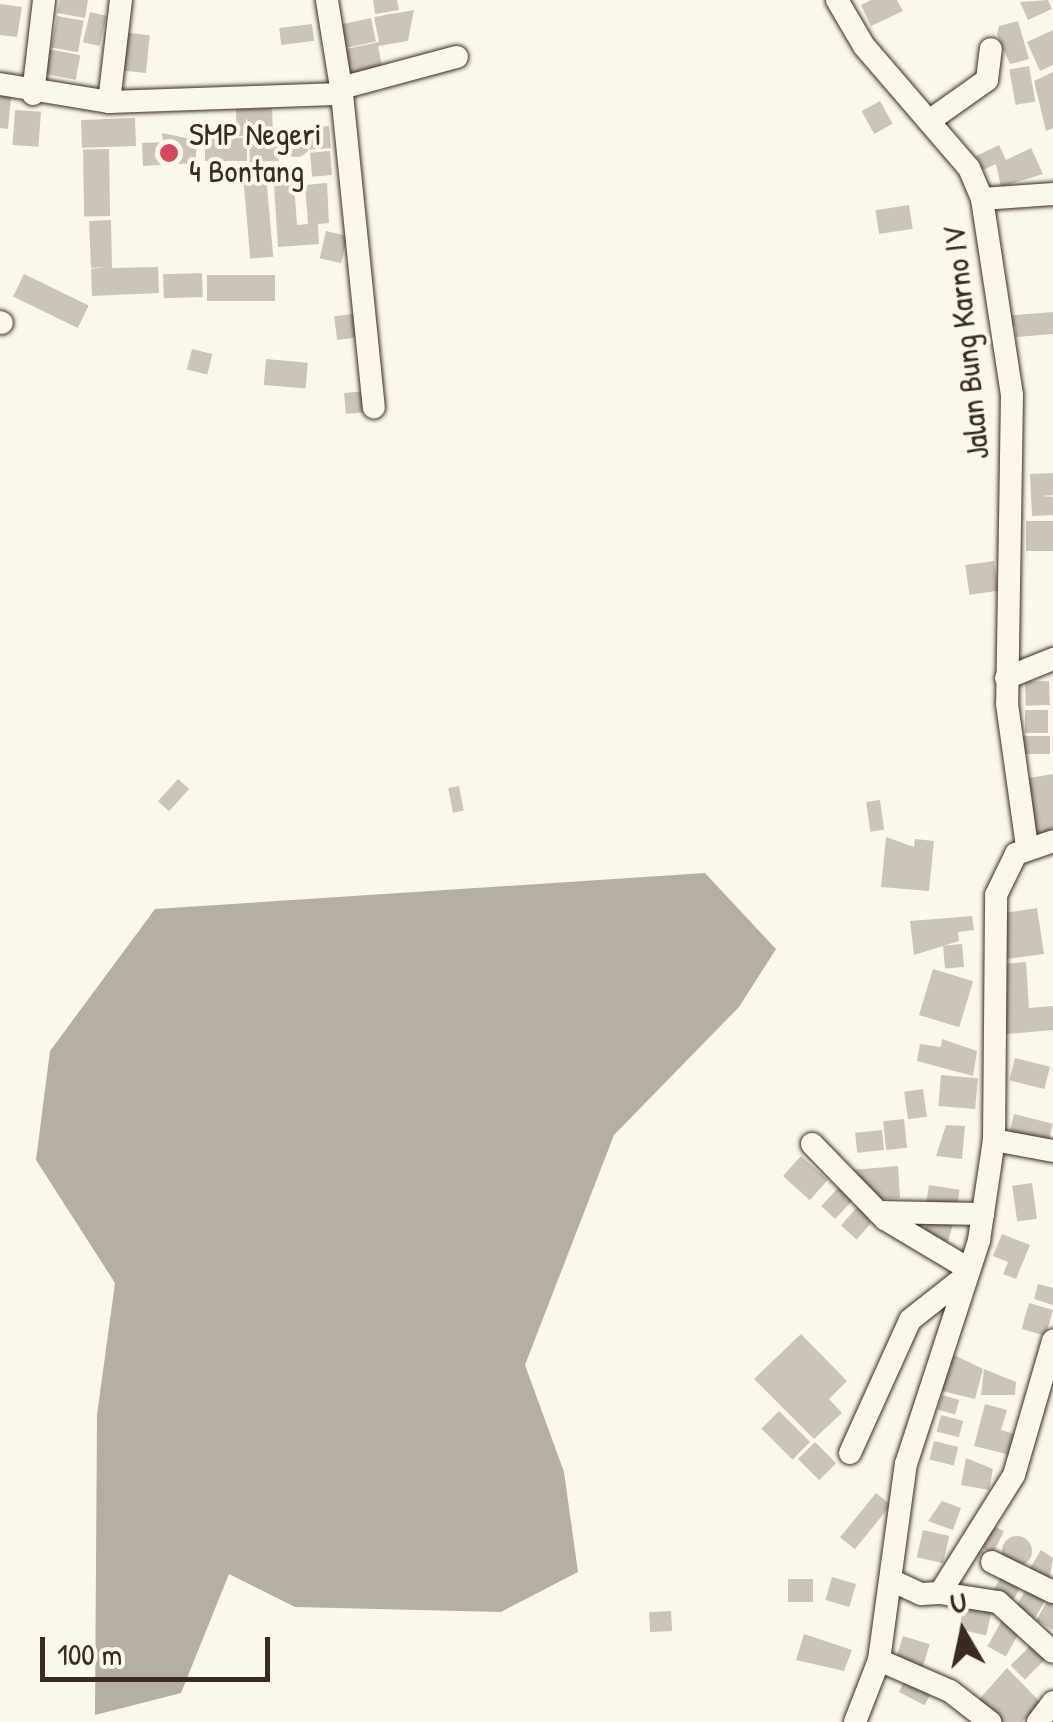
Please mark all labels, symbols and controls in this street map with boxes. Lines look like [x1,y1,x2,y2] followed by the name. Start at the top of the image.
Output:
[189,116,322,191] place label: SMP Negeri 4 Bontang
[158,142,180,164] marker: SMP Negeri 4 Bontang
[935,225,997,461] street label: Jalan Bung Karno IV
[913,1582,1013,1682] north arrow
[948,1582,969,1622] text: U
[45,1617,275,1679] scale bar
[57,1634,122,1674] text: 100 m

